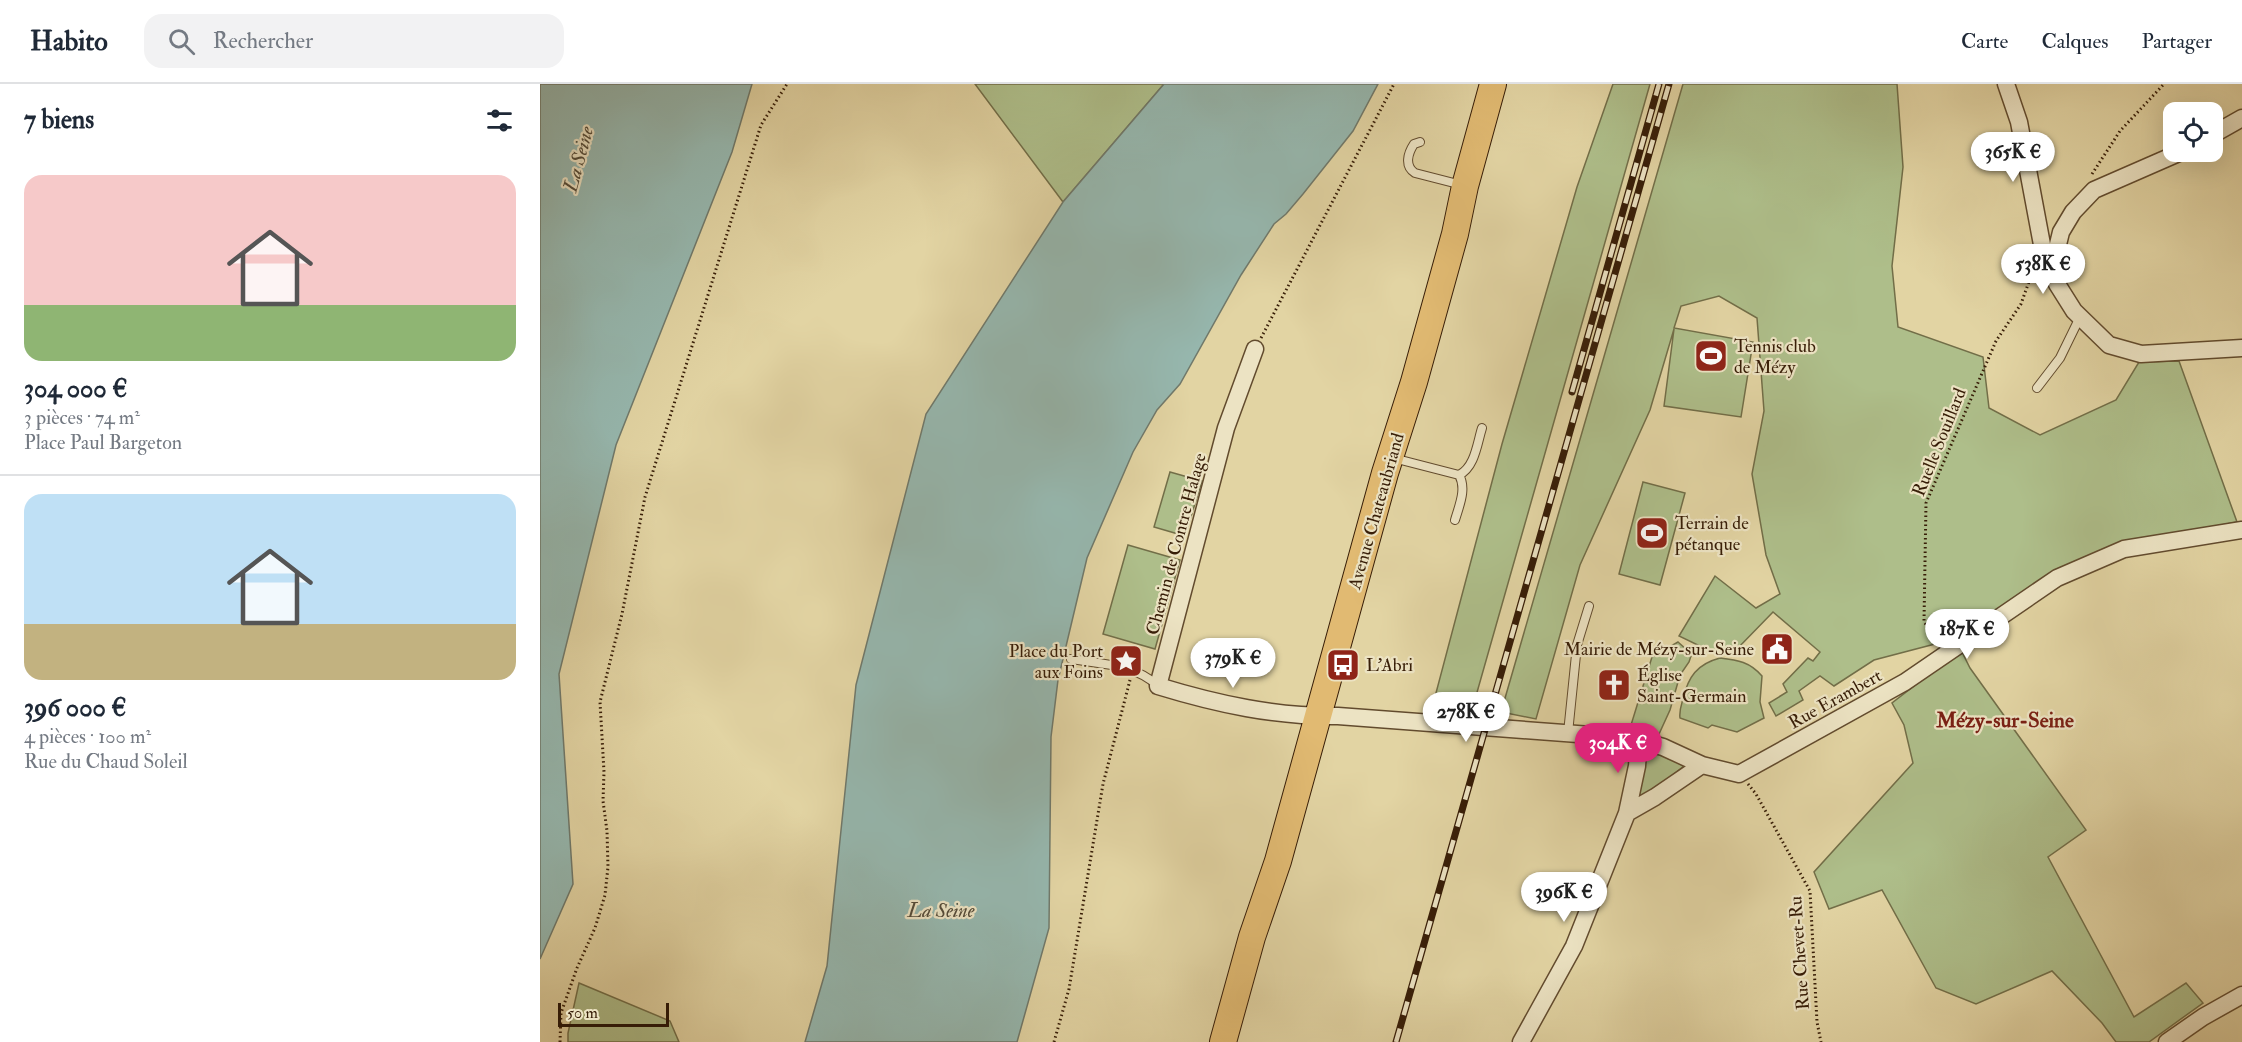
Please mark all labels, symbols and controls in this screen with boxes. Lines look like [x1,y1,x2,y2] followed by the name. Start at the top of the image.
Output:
[144,14,564,68] search box
[30,24,108,59] text: Habito
[165,25,198,58] icon: search
[213,27,313,55] text: Rechercher
[1961,28,2008,55] text: Carte
[2041,28,2108,55] text: Calques
[2141,28,2212,55] text: Partager
[2163,102,2223,162] map controls
[2163,102,2223,162] button: locate
[24,104,94,136] text: 7 biens
[483,104,516,137] icon: filters
[557,123,599,196] water label: La Seine
[1964,132,2062,183] pin: 365K €
[1985,139,2041,164] text: 365K €
[216,214,324,322] icon: home
[1994,244,2092,295] pin: 538K €
[2015,251,2071,276] text: 538K €
[1734,335,1816,379] place label: Tennis club de Mézy
[1693,338,1729,374] sports icon: Tennis club de Mézy
[24,373,127,405] text: 304 000 €
[1907,384,1972,500] street label: Ruelle Souillard
[24,405,140,430] text: 3 pièces · 74 m²
[24,430,182,455] text: Place Paul Bargeton
[1343,430,1410,593] street label: Avenue Chateaubriand
[1141,450,1212,638] street label: Chemin de Contre Halage
[1674,512,1749,556] place label: Terrain de pétanque
[1634,515,1670,551] sports icon: Terrain de pétanque
[216,533,324,641] icon: home
[1918,609,2016,660] pin: 187K €
[1939,616,1995,641] text: 187K €
[1759,631,1795,667] public building icon: Mairie de Mézy-sur-Seine
[1184,638,1282,689] pin: 379K €
[1564,638,1754,661] place label: Mairie de Mézy-sur-Seine
[1009,640,1103,684] place label: Place du Port aux Foins
[1108,643,1144,679] place icon: Place du Port aux Foins
[1205,645,1262,670] text: 379K €
[1325,647,1361,683] bus stop icon: L'Abri
[1366,654,1413,677] place label: L'Abri
[1637,664,1747,708] place label: Église Saint-Germain
[1785,664,1886,735] street label: Rue Erambert
[1596,667,1632,703] church icon: Église Saint-Germain
[24,692,127,724] text: 396 000 €
[1417,692,1515,743] pin: 278K €
[1437,699,1495,724] text: 278K €
[1935,707,2074,734] district label: Mézy-sur-Seine
[1569,723,1667,774] pin: 304K €
[24,724,151,749] text: 4 pièces · 100 m²
[1589,730,1647,755] text: 304K €
[24,749,188,774] text: Rue du Chaud Soleil
[1515,872,1613,923] pin: 396K €
[1535,879,1593,904] text: 396K €
[1784,895,1815,1011] street label: Rue Chevet-Ru
[906,898,975,923] water label: La Seine
[558,1000,669,1028] scale bar
[567,1003,598,1023] text: 50 m

